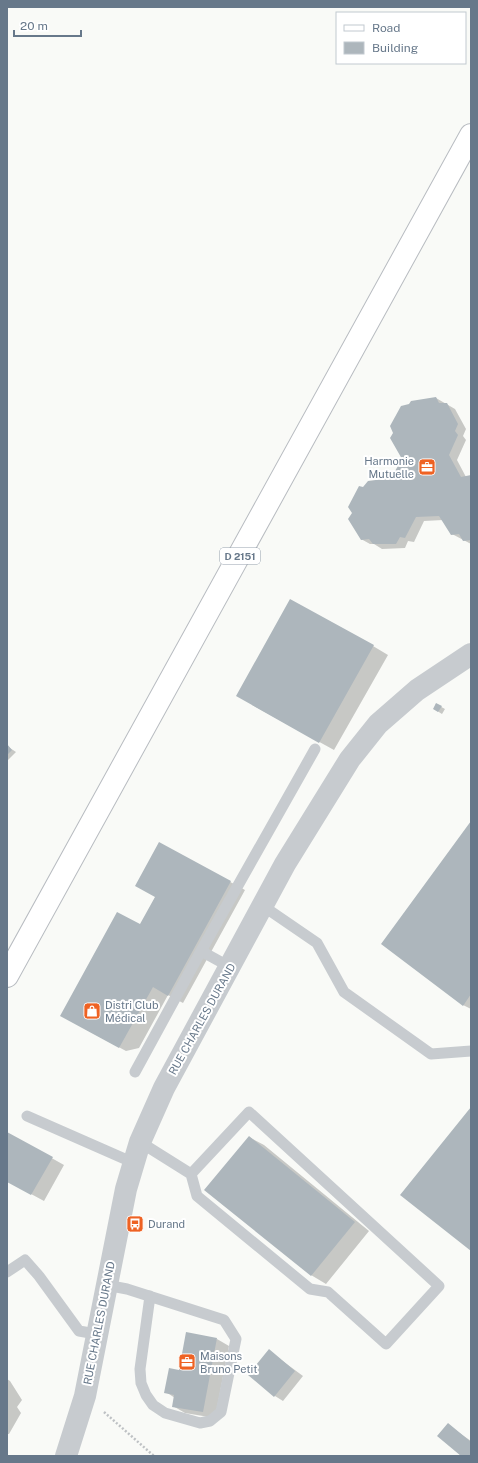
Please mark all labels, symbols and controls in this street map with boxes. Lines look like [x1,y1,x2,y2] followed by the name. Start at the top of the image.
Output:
[14,12,81,38] scale bar
[336,12,466,64] legend
[20,19,48,33] text: 20 m
[372,21,400,35] text: Road
[372,41,418,55] text: Building
[364,455,414,480] place label: Harmonie Mutuelle
[417,457,437,477] office icon: Harmonie Mutuelle
[220,548,260,564] road number: D 2151
[166,961,238,1077] street label: RUE CHARLES DURAND
[105,999,159,1024] place label: Distri Club Médical
[82,1001,102,1021] shop icon: Distri Club Médical
[125,1214,145,1234] bus stop icon: Durand
[148,1218,185,1230] place label: Durand
[81,1260,117,1386] street label: RUE CHARLES DURAND
[200,1350,257,1375] place label: Maisons Bruno Petit
[177,1352,197,1372] office icon: Maisons Bruno Petit

